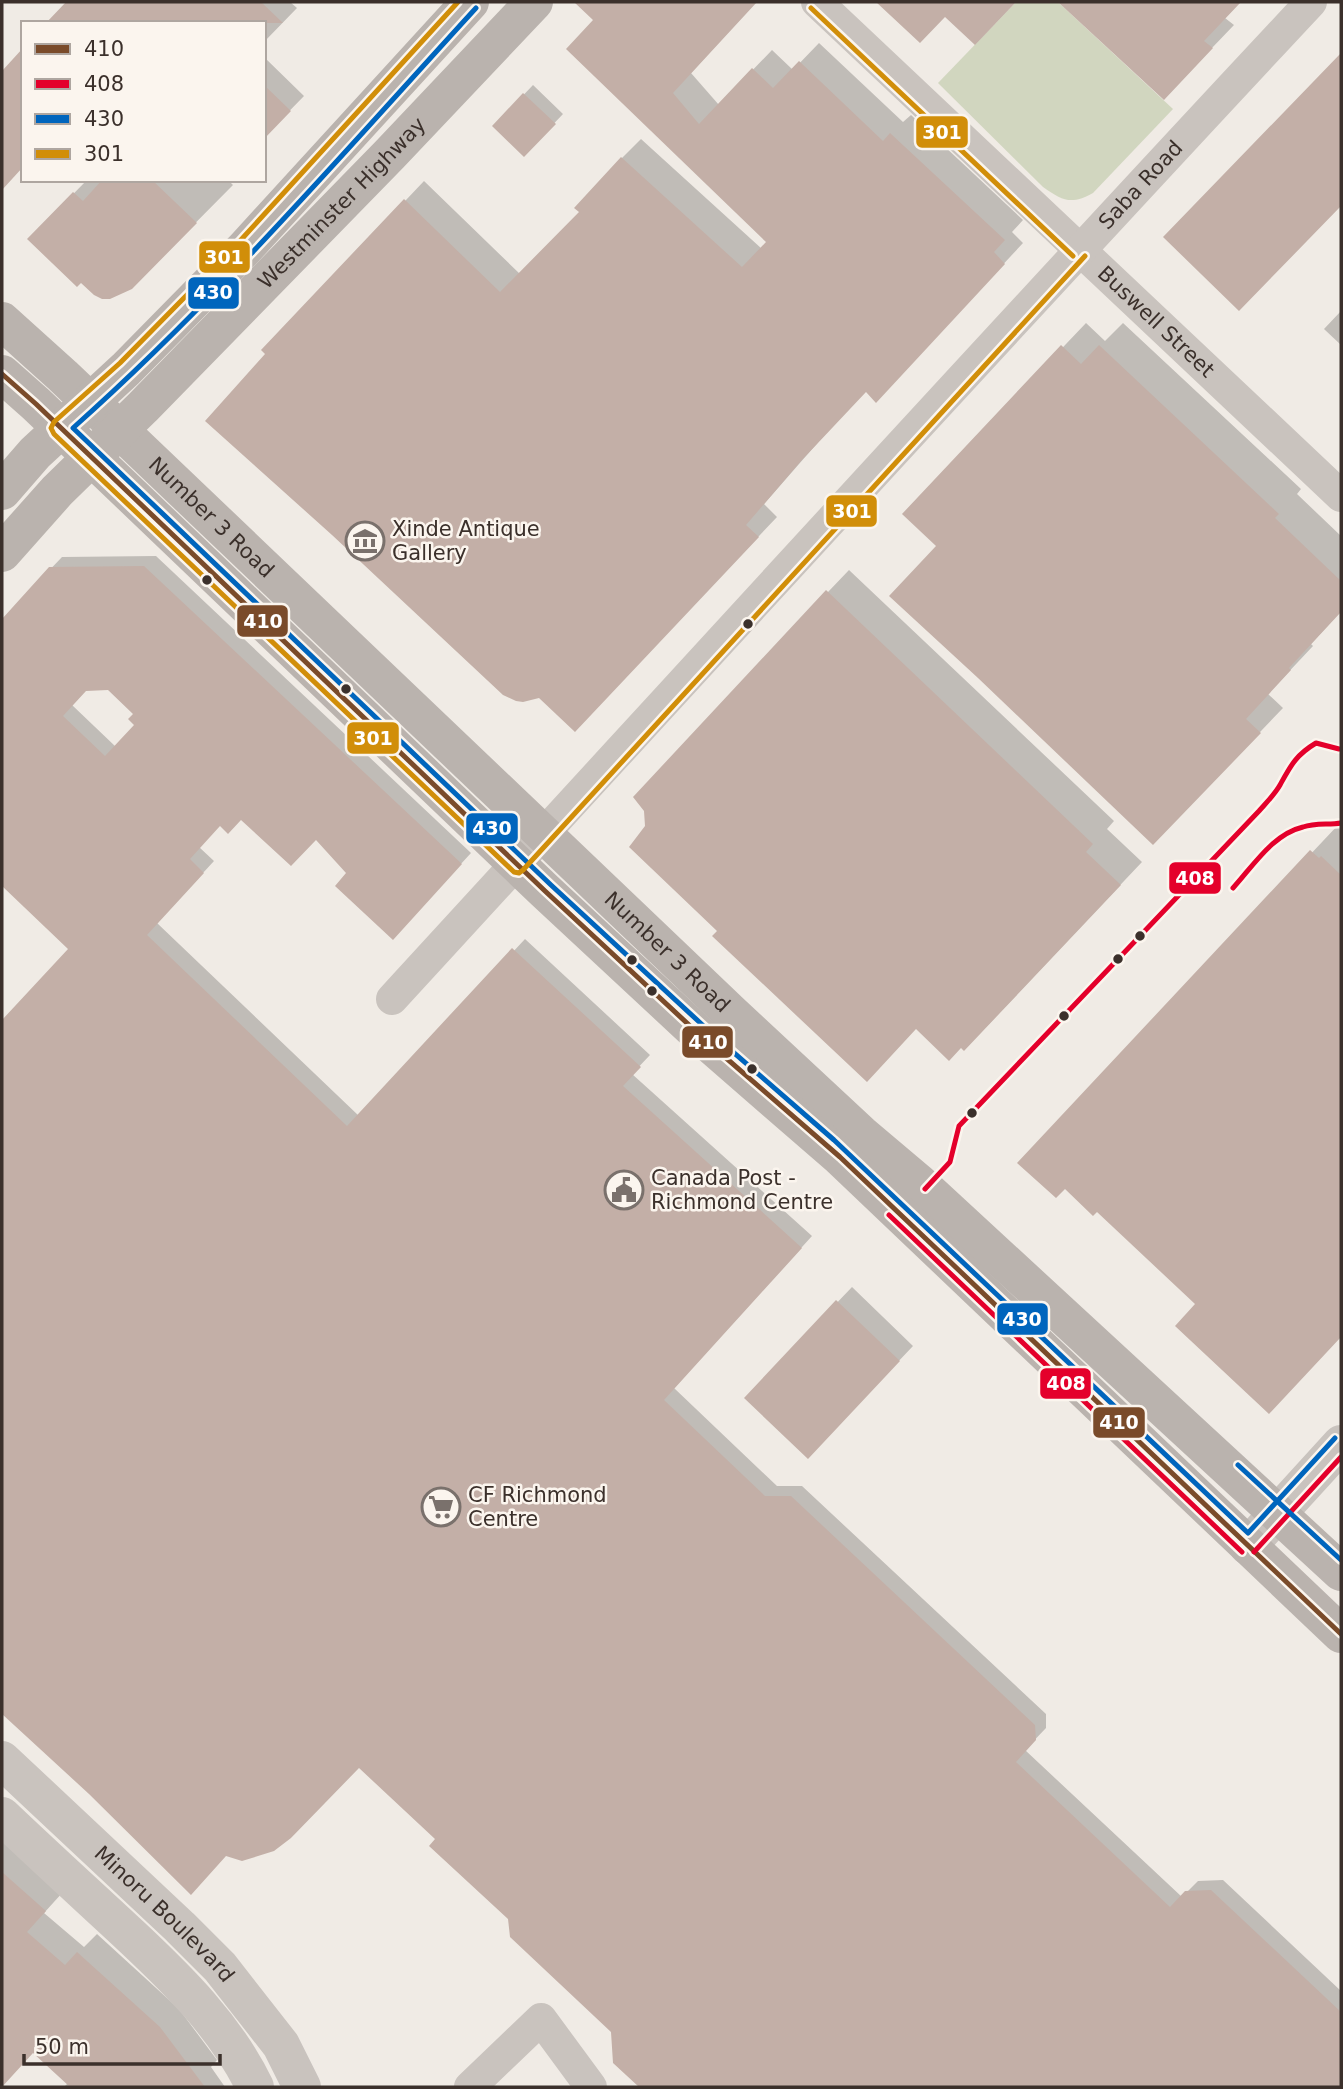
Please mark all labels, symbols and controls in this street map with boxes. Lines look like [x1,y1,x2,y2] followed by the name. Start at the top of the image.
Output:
[21,21,266,182] legend
[84,37,124,61] text: 410
[84,72,124,96] text: 408
[84,107,124,131] text: 430
[253,112,430,294] street label: Westminster Highway
[915,115,969,149] line badge: 301
[922,121,962,143] text: 301
[1094,136,1187,234] street label: Saba Road
[84,142,124,166] text: 301
[198,240,251,274] line badge: 301
[204,246,244,268] text: 301
[1093,261,1219,382] street label: Buswell Street
[187,276,240,310] line badge: 430
[193,281,233,303] text: 430
[144,452,279,583] street label: Number 3 Road
[825,494,878,528] line badge: 301
[832,500,872,522] text: 301
[392,517,540,565] place label: Xinde Antique Gallery
[344,520,386,562] museum icon: Xinde Antique Gallery
[200,573,214,587] unlabelled marker
[236,604,289,638] line badge: 410
[243,610,283,632] text: 410
[741,617,755,631] unlabelled marker
[339,682,353,696] unlabelled marker
[346,721,400,755] line badge: 301
[353,727,393,749] text: 301
[465,812,519,845] line badge: 430
[472,817,512,839] text: 430
[1168,861,1222,895] line badge: 408
[1175,867,1215,889] text: 408
[600,887,735,1017] street label: Number 3 Road
[1133,929,1147,943] unlabelled marker
[1111,952,1125,966] unlabelled marker
[625,953,639,967] unlabelled marker
[645,984,659,998] unlabelled marker
[1057,1009,1071,1023] unlabelled marker
[681,1025,734,1059] line badge: 410
[688,1031,728,1053] text: 410
[745,1062,759,1076] unlabelled marker
[965,1106,979,1120] unlabelled marker
[651,1166,833,1214] place label: Canada Post - Richmond Centre
[603,1169,645,1211] public building icon: Canada Post - Richmond Centre
[996,1302,1049,1336] line badge: 430
[1002,1308,1042,1330] text: 430
[1039,1367,1092,1400] line badge: 408
[1046,1372,1086,1394] text: 408
[1092,1406,1146,1439] line badge: 410
[1099,1411,1139,1433] text: 410
[468,1483,607,1531] place label: CF Richmond Centre
[420,1486,462,1528] supermarket icon: CF Richmond Centre
[90,1841,239,1987] street label: Minoru Boulevard
[24,2022,220,2066] scale bar
[35,2035,89,2059] text: 50 m

